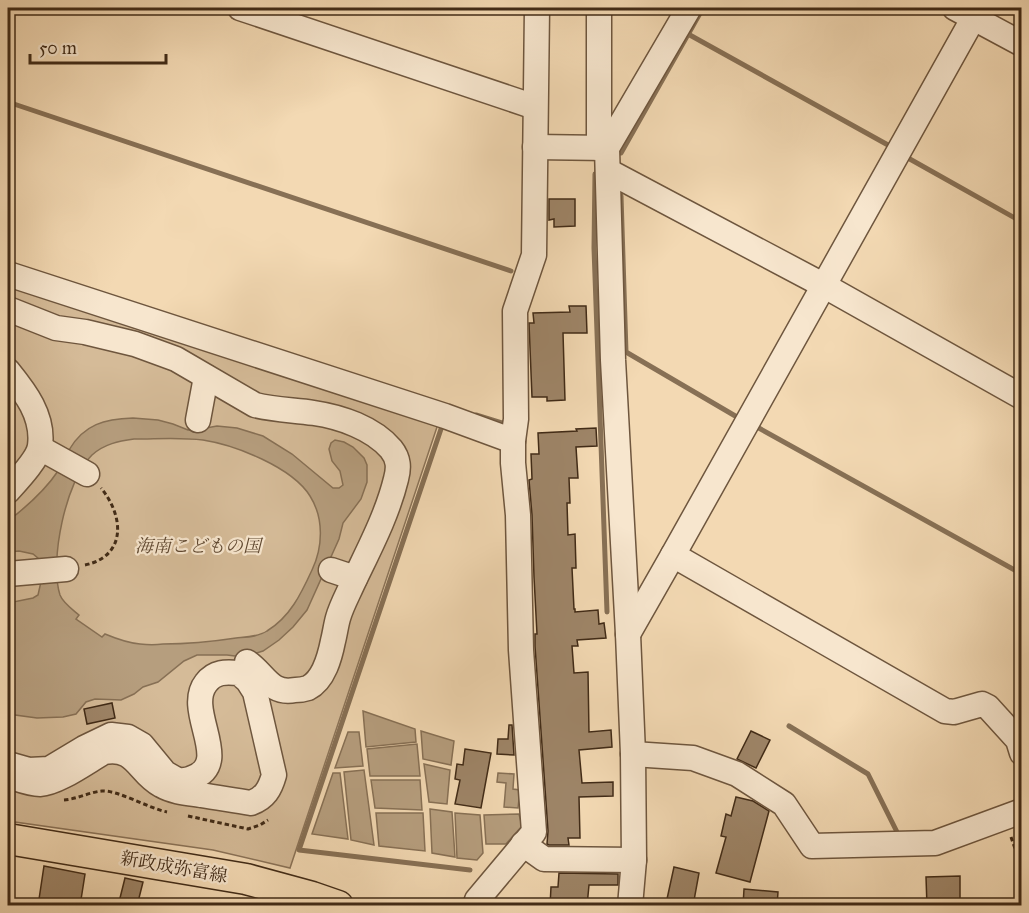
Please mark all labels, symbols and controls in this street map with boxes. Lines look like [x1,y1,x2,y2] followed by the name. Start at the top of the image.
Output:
[30,27,166,65] scale bar
[39,37,77,59] text: 50 m
[135,535,264,557] park label: 海南こどもの国
[119,847,229,887] street label: 新政成弥富線

